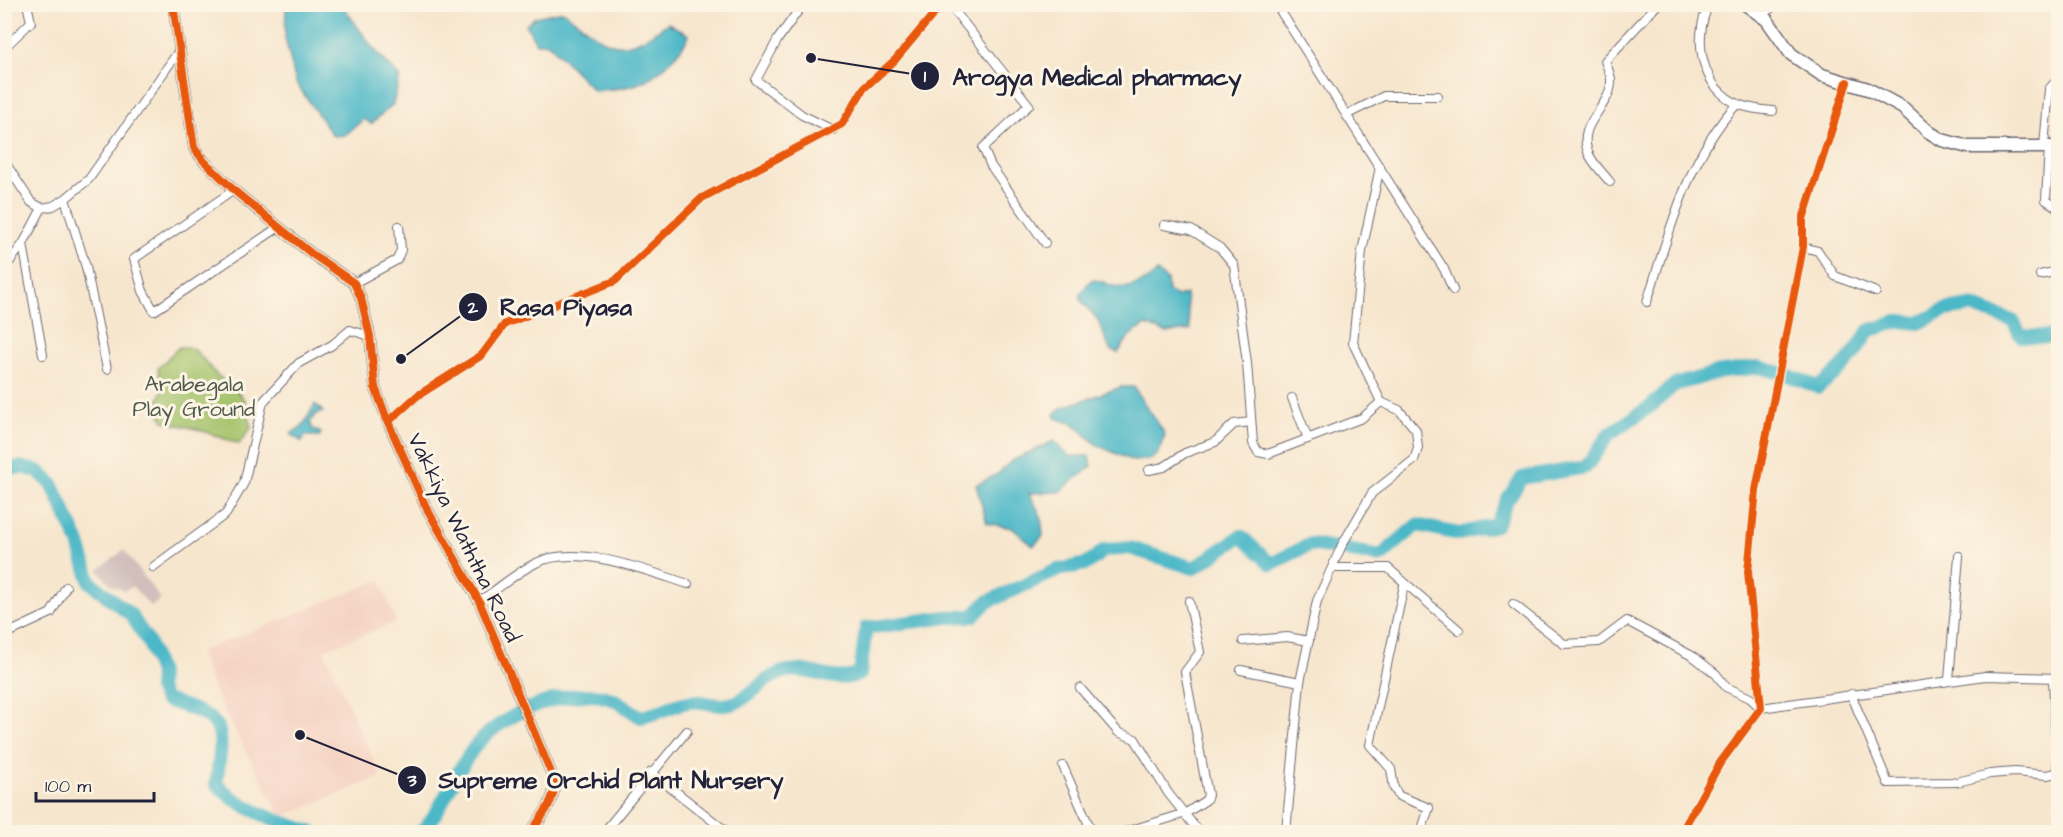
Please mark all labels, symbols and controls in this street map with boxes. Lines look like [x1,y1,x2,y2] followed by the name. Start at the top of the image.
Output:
[910,55,1253,97] callout: Arogya Medical pharmacy
[953,61,1242,97] text: Arogya Medical pharmacy
[924,64,927,89] text: 1
[458,286,643,328] callout: Rasa Piyasa
[500,291,633,327] text: Rasa Piyasa
[467,295,479,320] text: 2
[133,369,255,426] park label: Arabegala Play Ground
[399,428,528,648] street label: Vakkiya Waththa Road
[397,759,796,801] callout: Supreme Orchid Plant Nursery
[438,764,784,800] text: Supreme Orchid Plant Nursery
[36,765,154,803] scale bar
[406,768,417,793] text: 3
[45,774,91,799] text: 100 m

